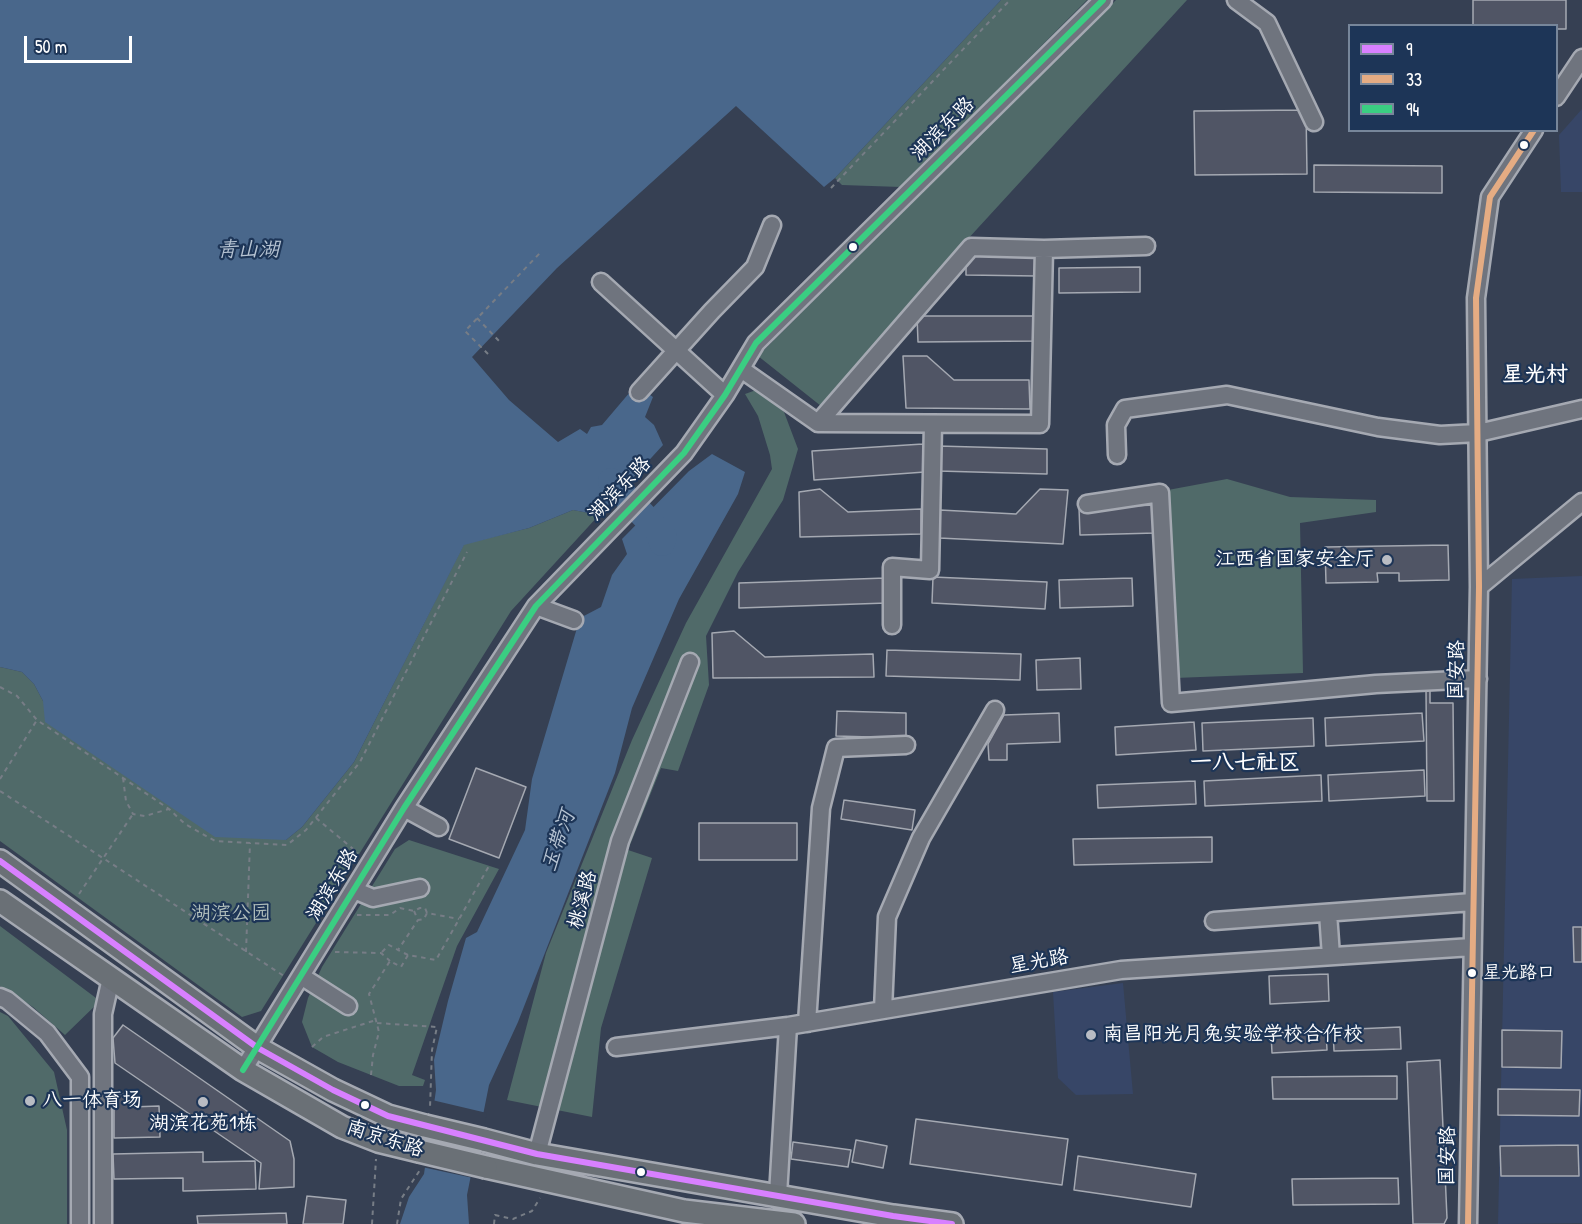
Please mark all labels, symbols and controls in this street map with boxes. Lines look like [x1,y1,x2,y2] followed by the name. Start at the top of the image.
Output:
[27,24,135,62] scale bar
[1348,24,1558,132] legend
[35,34,67,59] text: 50 m
[1406,37,1413,62] text: 9
[1406,67,1422,92] text: 33
[906,92,980,166] street label: 湖滨东路
[1406,97,1419,122] text: 94
[1518,139,1530,151] unlabelled marker
[217,237,279,263] water label: 青山湖
[847,241,859,253] unlabelled marker
[1502,362,1568,388] district label: 星光村
[584,452,656,526] street label: 湖滨东路
[1215,548,1375,572] place label: 江西省国家安全厅
[1380,553,1394,567] marker: 江西省国家安全厅
[1444,640,1470,700] street label: 国安路
[1190,750,1300,776] district label: 一八七社区
[537,807,581,875] water label: 玉带河
[302,845,364,925] street label: 湖滨东路
[564,868,602,932] street label: 桃溪路
[191,902,271,926] park label: 湖滨公园
[1007,945,1071,979] street label: 星光路
[1483,962,1555,984] place label: 星光路口
[1466,967,1478,979] marker: 星光路口
[1103,1023,1363,1047] place label: 南昌阳光月兔实验学校合作校
[1084,1028,1098,1042] marker: 南昌阳光月兔实验学校合作校
[42,1089,142,1113] place label: 八一体育场
[23,1094,37,1108] marker: 八一体育场
[196,1095,210,1109] marker: 湖滨花苑1栋
[359,1099,371,1111] unlabelled marker
[149,1112,257,1136] place label: 湖滨花苑1栋
[343,1115,427,1163] street label: 南京东路
[1435,1126,1461,1186] street label: 国安路
[635,1166,647,1178] unlabelled marker

